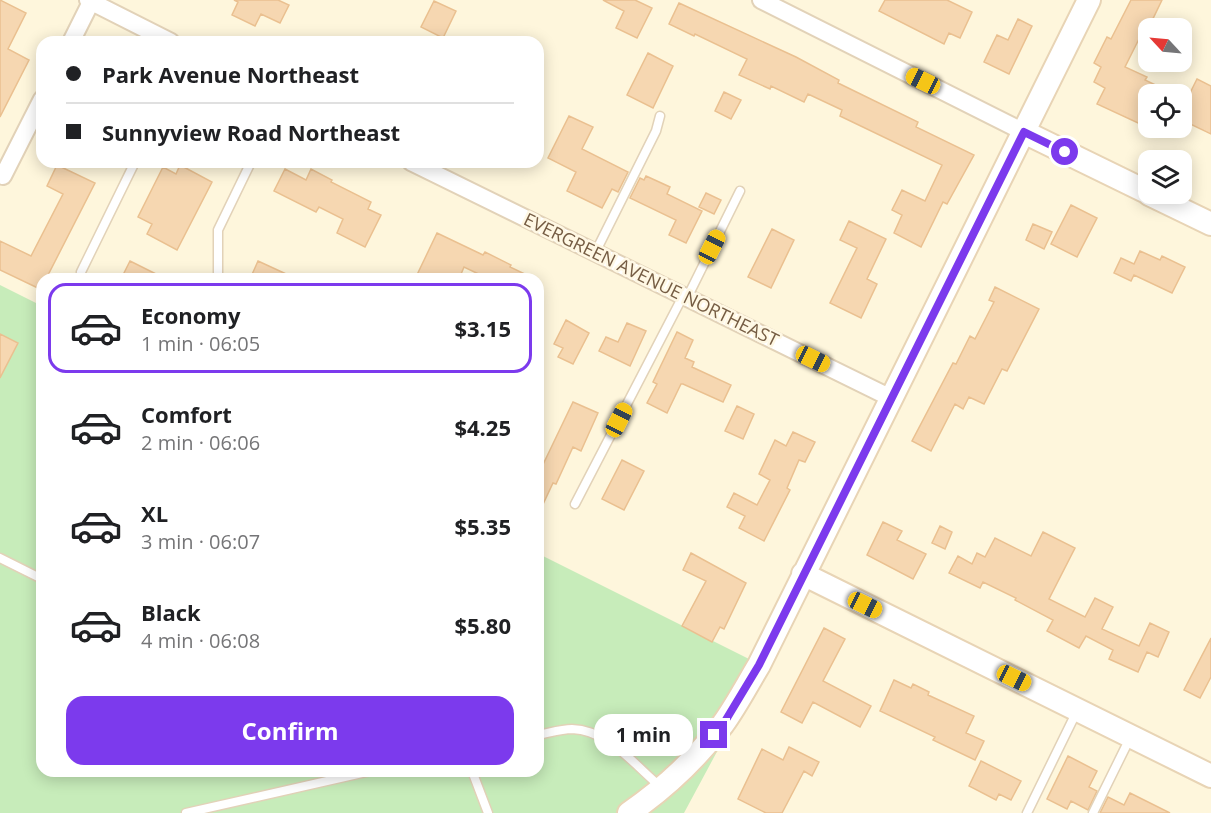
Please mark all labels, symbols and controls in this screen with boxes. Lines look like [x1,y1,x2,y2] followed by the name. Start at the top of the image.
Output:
[1138,18,1192,72] north arrow
[1138,18,1192,204] map controls
[102,59,359,89] text: Park Avenue Northeast
[903,65,943,97] car
[1138,84,1192,138] button: locate
[102,117,400,147] text: Sunnyview Road Northeast
[1051,138,1078,165] route start
[1138,150,1192,204] button: layers
[520,207,783,351] street label: EVERGREEN AVENUE NORTHEAST
[696,227,728,267] car
[141,300,240,330] text: Economy
[69,301,123,355] icon: car
[454,313,511,343] text: $3.15
[141,330,260,357] text: 1 min · 06:05
[793,343,833,375] car
[141,399,232,429] text: Comfort
[69,400,123,454] icon: car
[603,400,635,440] car
[454,412,511,442] text: $4.25
[141,429,260,456] text: 2 min · 06:06
[141,498,168,528] text: XL
[69,499,123,553] icon: car
[454,511,511,541] text: $5.35
[141,528,260,555] text: 3 min · 06:07
[845,589,885,621] car
[141,597,201,627] text: Black
[69,598,123,652] icon: car
[454,610,511,640] text: $5.80
[141,627,260,654] text: 4 min · 06:08
[994,662,1034,694] car
[66,696,514,765] button: Confirm
[594,714,693,756] callout: 1 min
[616,721,671,748] text: 1 min
[700,721,727,748] route end

